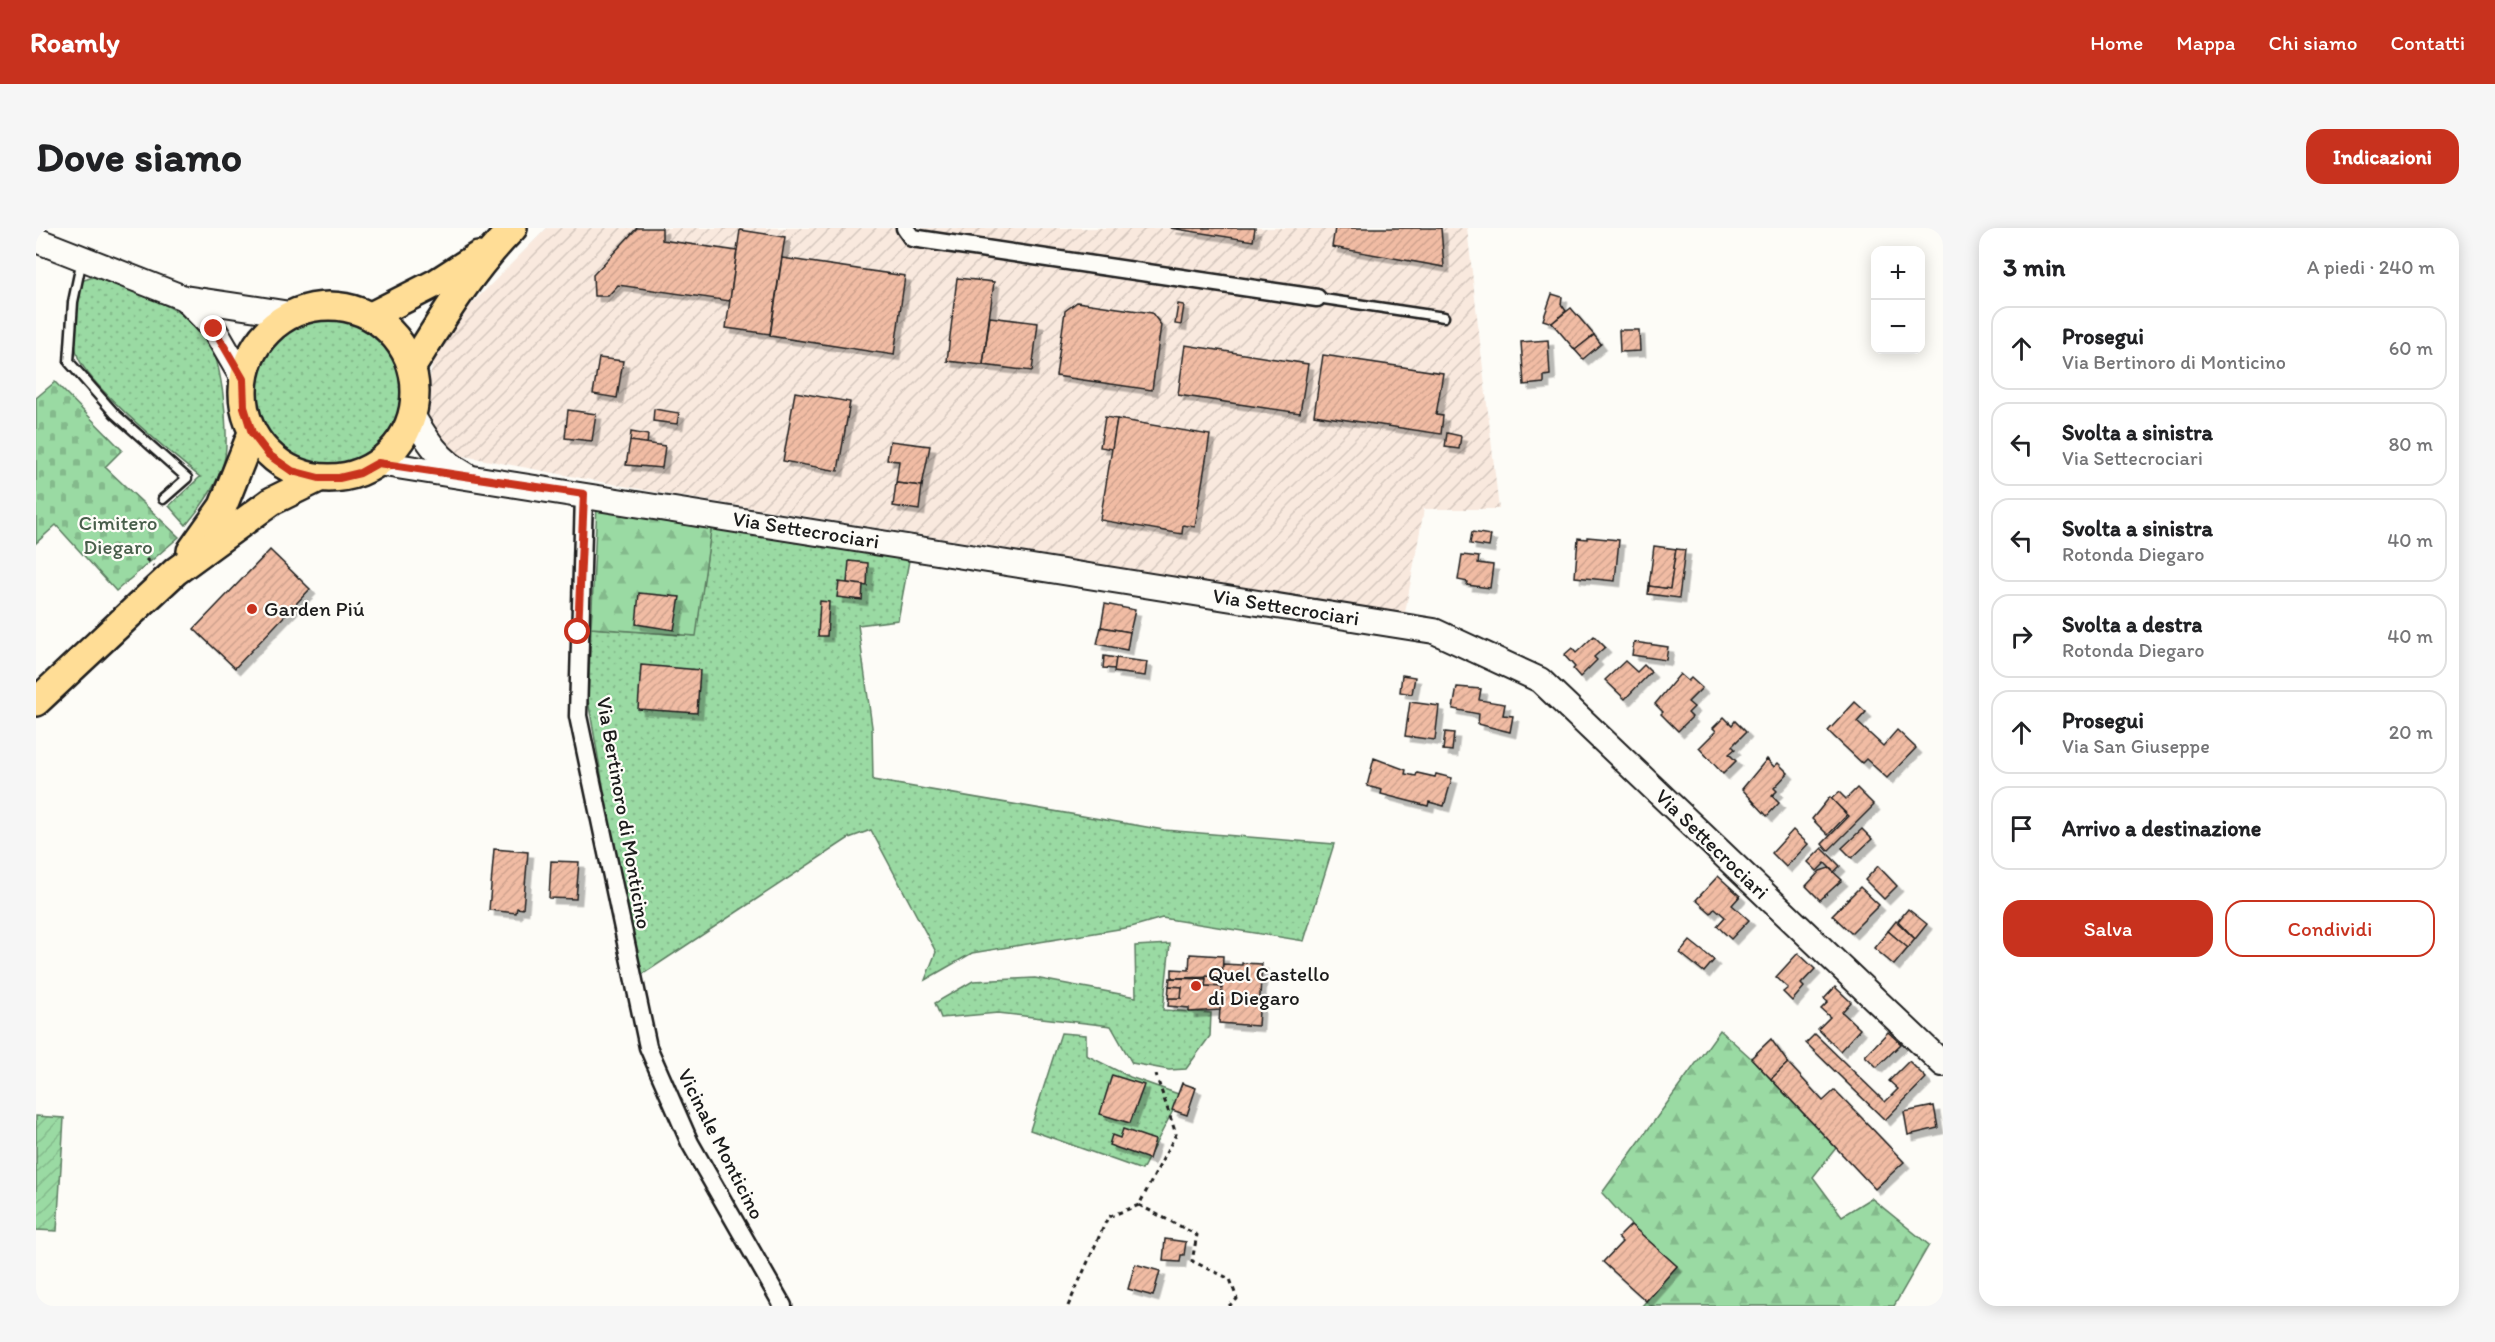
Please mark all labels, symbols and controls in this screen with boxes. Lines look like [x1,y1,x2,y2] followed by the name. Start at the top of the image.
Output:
[30,25,120,59] text: Roamly
[2090,30,2143,55] text: Home
[2176,30,2235,55] text: Mappa
[2268,30,2357,55] text: Chi siamo
[2390,30,2465,55] text: Contatti
[2306,129,2459,184] button: Indicazioni
[36,131,242,182] text: Dove siamo
[1871,246,1925,354] map controls
[1871,246,1925,300] button: +
[2003,251,2065,283] text: 3 min
[2307,255,2435,279] text: A piedi · 240 m
[1871,300,1925,354] button: −
[200,315,226,341] route end
[2062,323,2144,350] text: Prosegui
[2005,332,2038,365] icon: ahead
[2389,336,2433,360] text: 60 m
[2062,350,2286,374] text: Via Bertinoro di Monticino
[2062,419,2213,446] text: Svolta a sinistra
[2005,428,2038,461] icon: left
[2388,432,2433,456] text: 80 m
[2062,446,2203,470] text: Via Settecrociari
[731,506,881,553] street label: Via Settecrociari
[79,510,157,559] park label: Cimitero Diegaro
[2062,515,2213,542] text: Svolta a sinistra
[2005,524,2038,557] icon: left
[2387,528,2433,552] text: 40 m
[2062,542,2204,566] text: Rotonda Diegaro
[1211,583,1361,630] street label: Via Settecrociari
[264,596,365,621] place label: Garden Piú
[245,602,259,616] marker: Garden Piú
[2062,611,2202,638] text: Svolta a destra
[564,618,590,644] route start
[2005,620,2038,653] icon: right
[2387,624,2433,648] text: 40 m
[2062,638,2204,662] text: Rotonda Diegaro
[592,695,657,931] street label: Via Bertinoro di Monticino
[2062,707,2144,734] text: Prosegui
[2005,716,2038,749] icon: ahead
[2389,720,2433,744] text: 20 m
[2062,734,2210,758] text: Via San Giuseppe
[1650,783,1774,904] street label: Via Settecrociari
[2005,812,2038,845] icon: arrive
[2062,815,2261,842] text: Arrivo a destinazione
[2003,900,2213,957] button: Salva
[2225,900,2435,957] button: Condividi
[1208,961,1330,1010] place label: Quel Castello di Diegaro
[1189,979,1203,993] marker: Quel Castello di Diegaro
[673,1064,770,1223] street label: Vicinale Monticino

